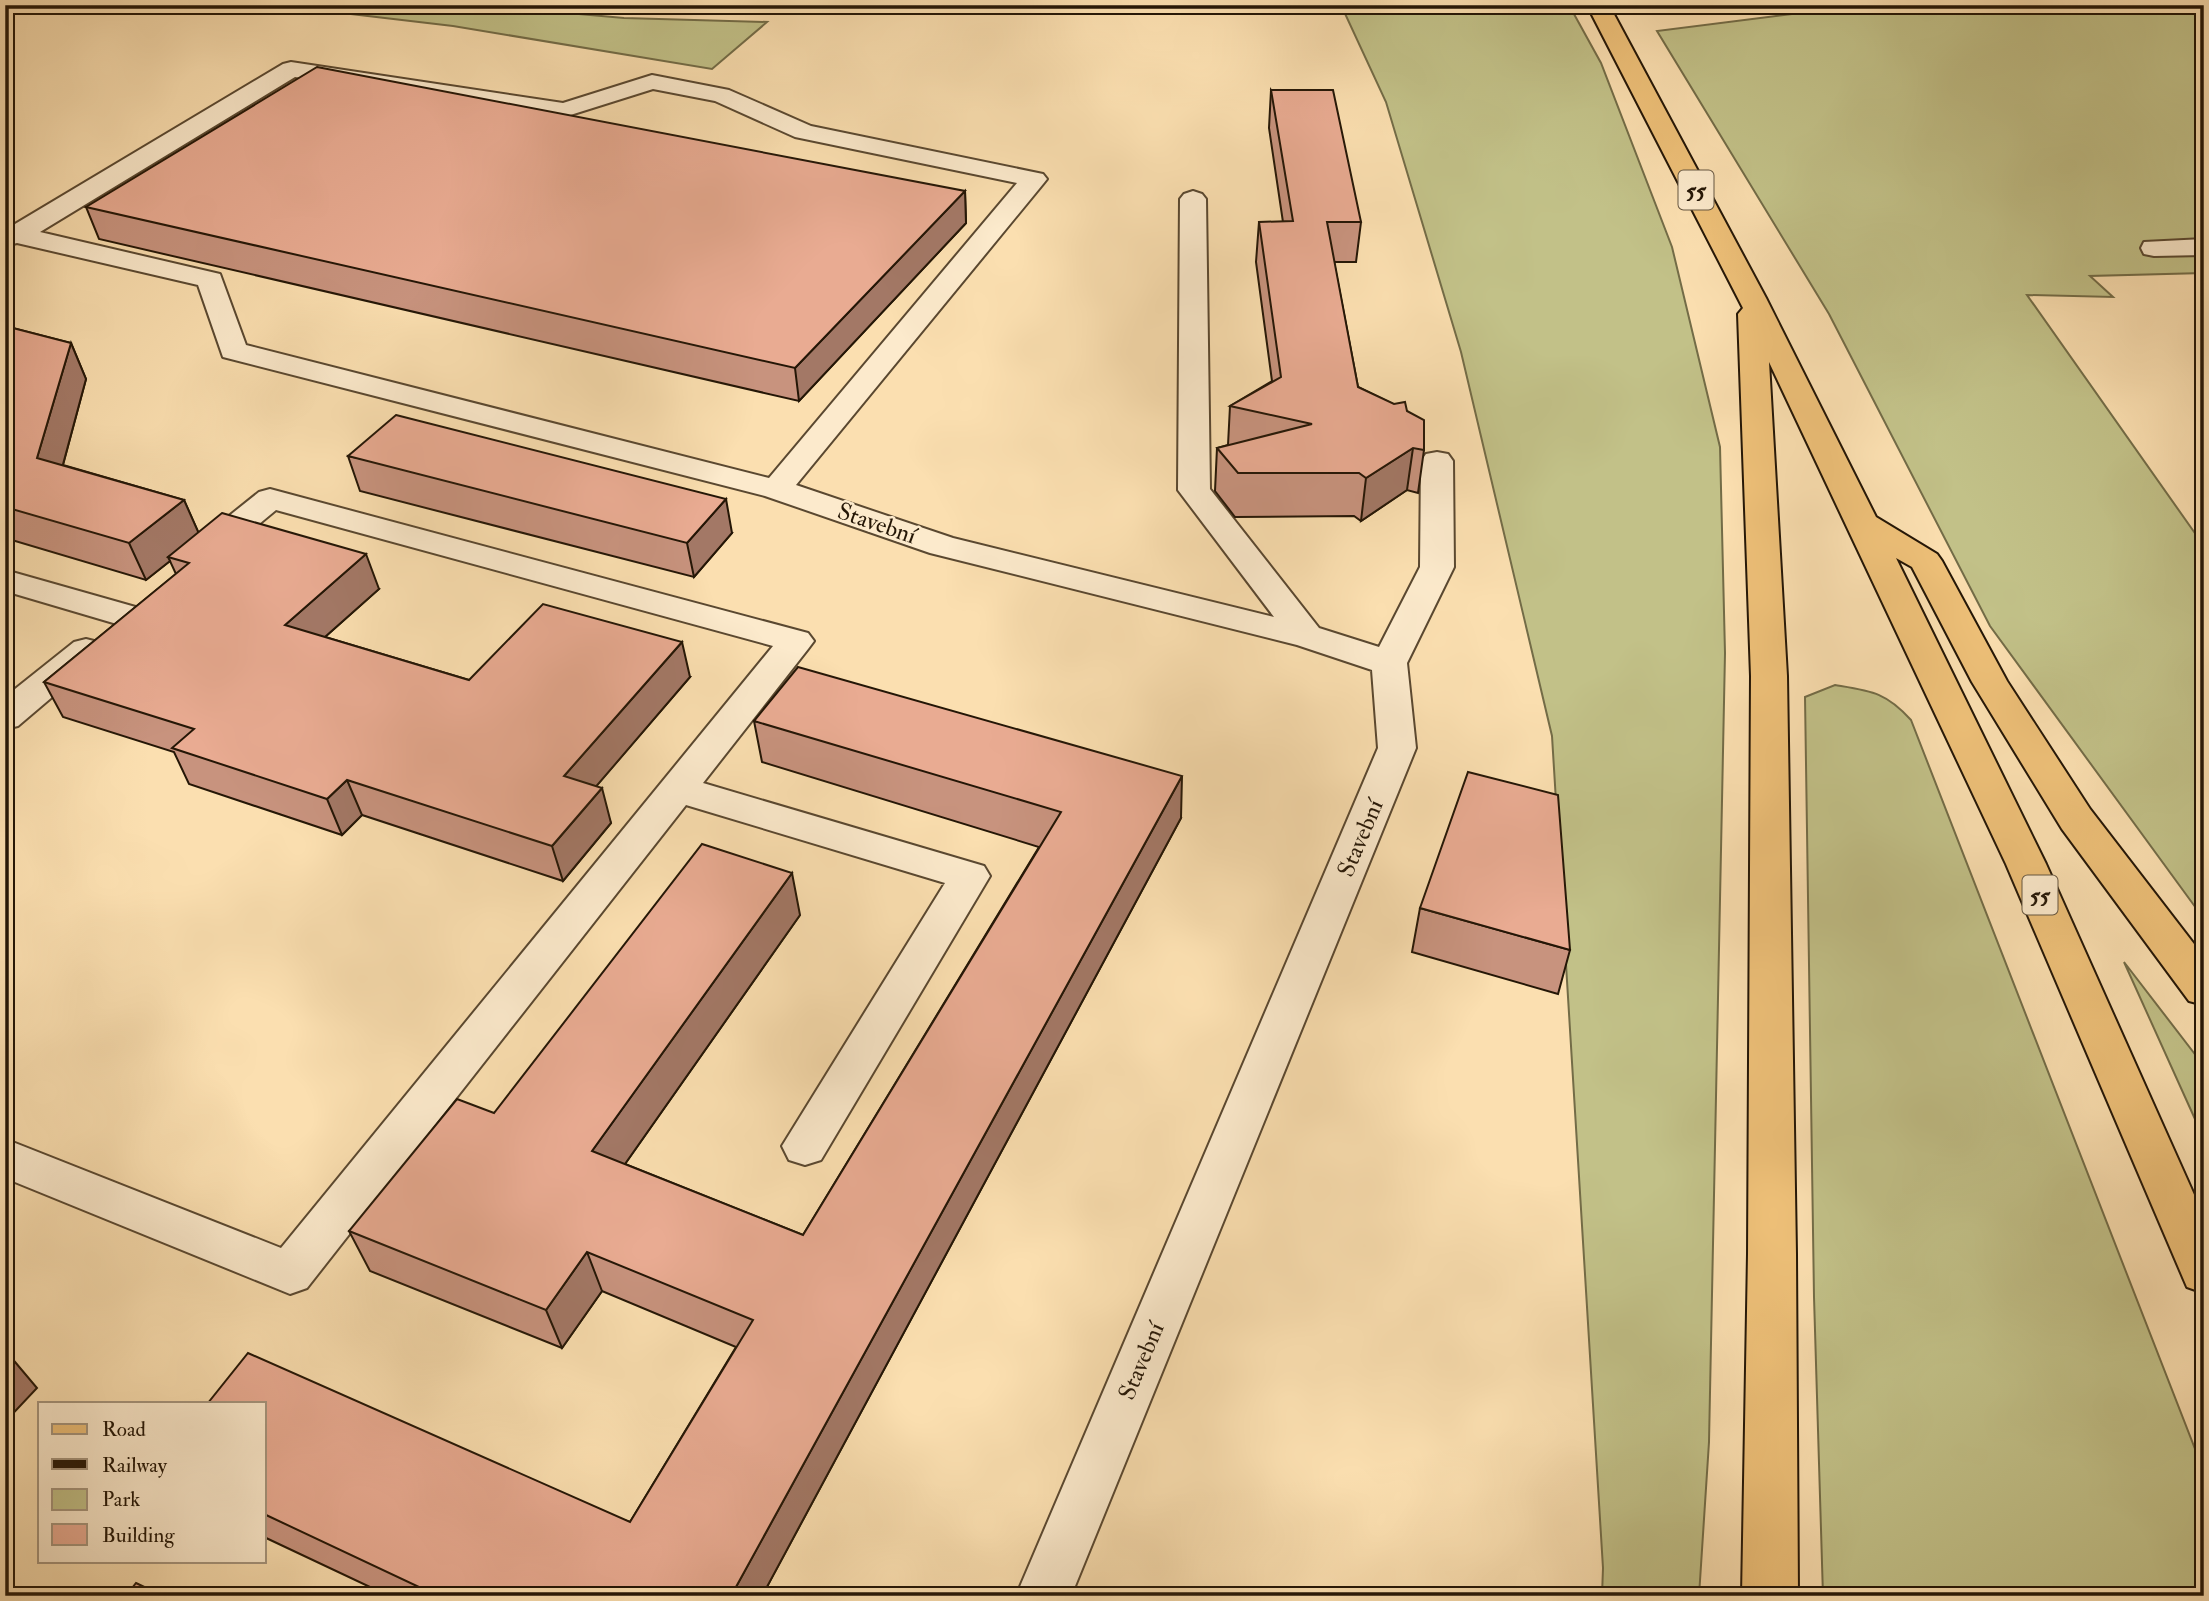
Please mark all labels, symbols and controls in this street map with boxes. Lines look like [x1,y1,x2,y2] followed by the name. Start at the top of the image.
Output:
[1678,170,1714,210] road number: 55
[833,496,922,552] street label: Stavební
[1330,793,1391,882] street label: Stavební
[2022,876,2058,914] road number: 55
[1111,1316,1172,1405] street label: Stavební
[38,1402,266,1562] legend
[102,1416,147,1443] text: Road
[102,1452,168,1479] text: Railway
[102,1486,140,1513] text: Park
[102,1522,175,1549] text: Building

